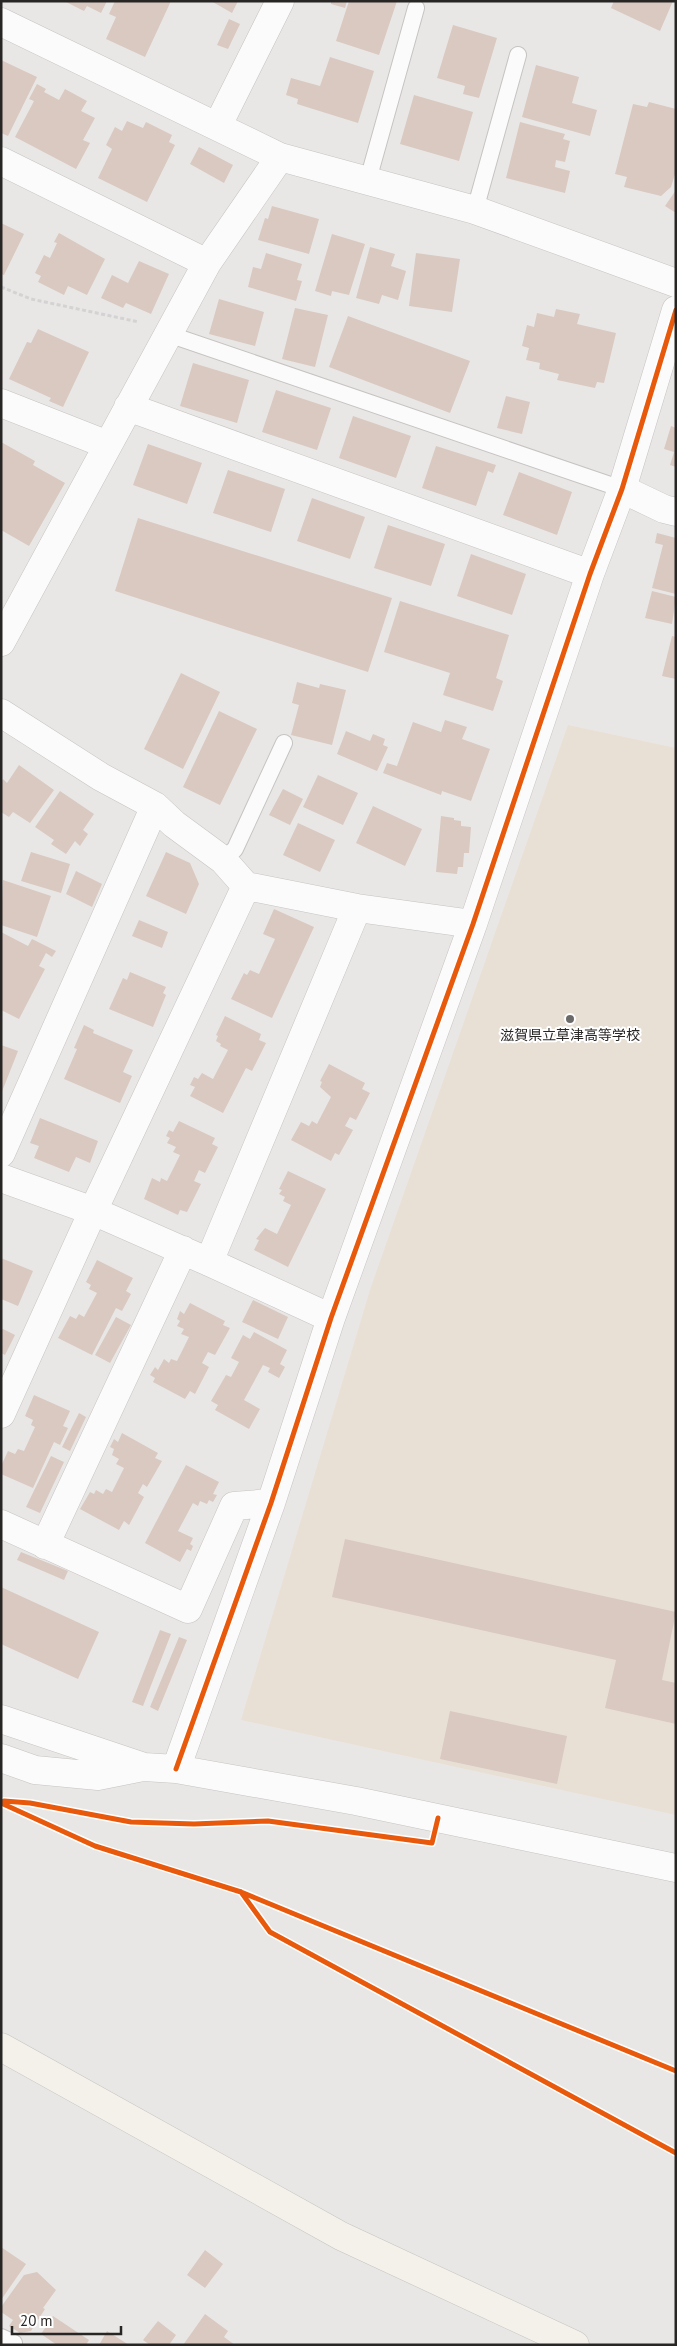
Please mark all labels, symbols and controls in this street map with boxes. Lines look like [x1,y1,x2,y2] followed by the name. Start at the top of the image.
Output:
[564,1013,576,1025] marker: 滋賀県立草津高等学校
[500,1026,640,1044] place label: 滋賀県立草津高等学校
[12,2304,121,2336] scale bar
[20,2311,53,2330] text: 20 m

